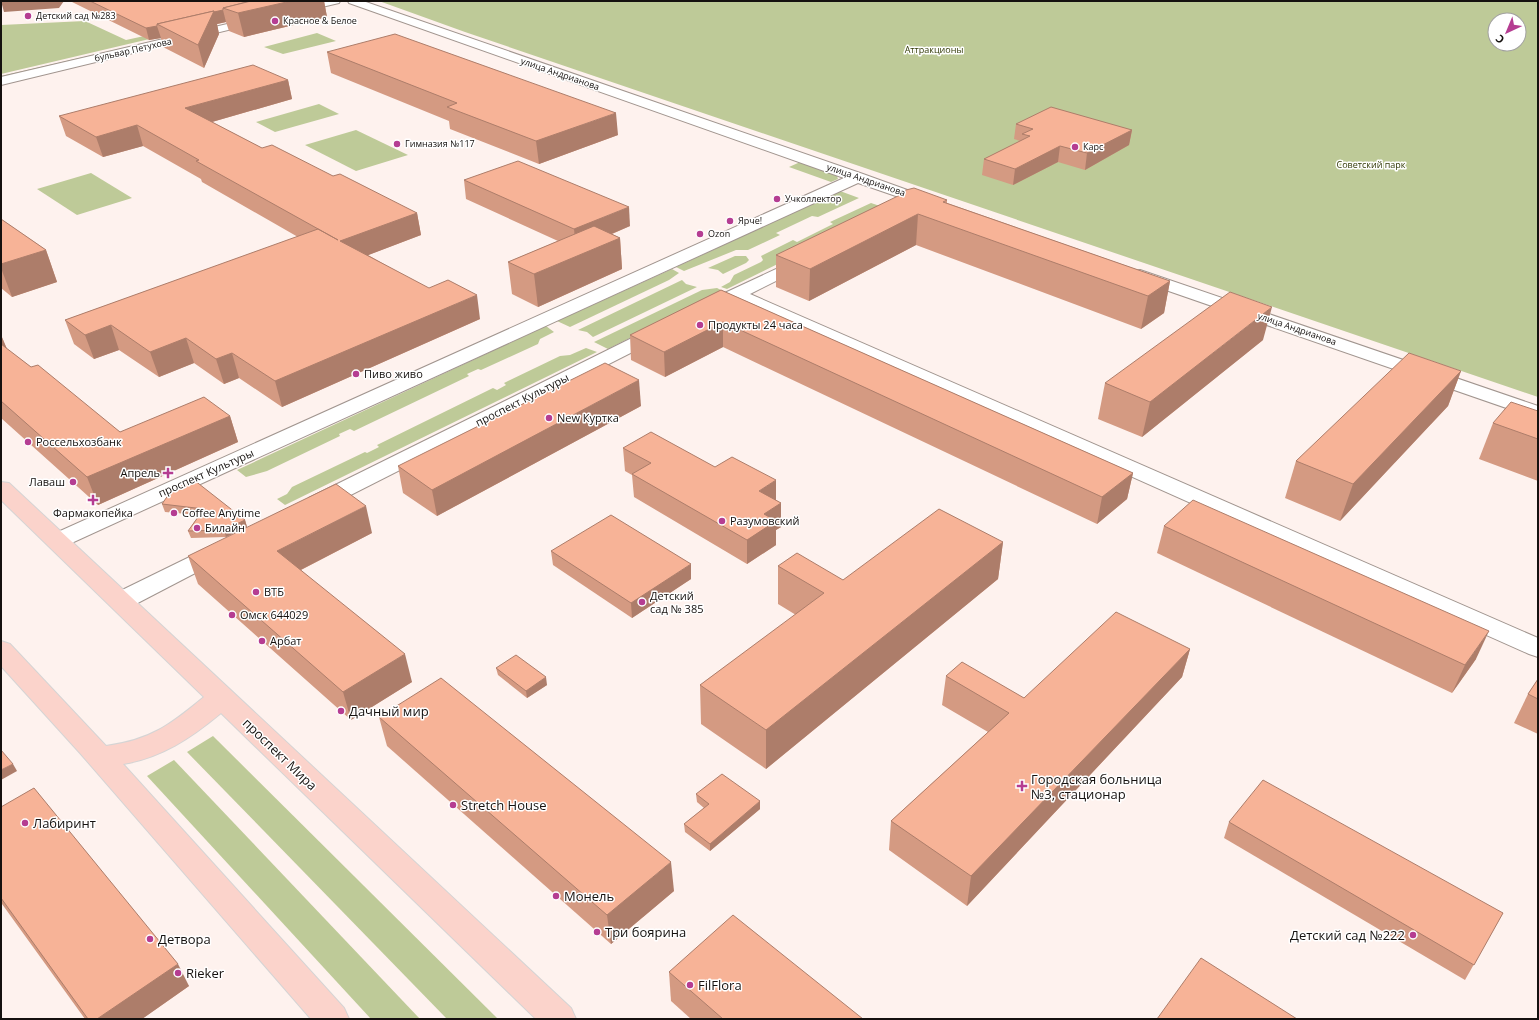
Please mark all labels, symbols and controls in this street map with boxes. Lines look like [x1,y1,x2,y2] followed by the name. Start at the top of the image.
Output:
[36,9,116,22] place label: Детский сад №283
[23,11,33,21] marker: Детский сад №283
[1487,12,1527,52] north arrow
[283,14,357,27] place label: Красное & Белое
[270,16,280,26] marker: Красное & Белое
[1492,32,1507,47] text: С
[93,34,173,65] street label: бульвар Петухова
[905,43,963,56] park label: Аттракционы
[519,54,601,93] street label: улица Андрианова
[405,137,475,150] place label: Гимназия №117
[392,139,402,149] marker: Гимназия №117
[1083,140,1104,153] place label: Карс
[1070,142,1080,152] marker: Карс
[1336,158,1406,171] park label: Советский парк
[825,160,907,199] street label: улица Андрианова
[785,192,841,205] place label: Учколлектор
[772,194,782,204] marker: Учколлектор
[738,214,762,227] place label: Ярче!
[725,216,735,226] marker: Ярче!
[708,227,730,240] place label: Ozon
[695,229,705,239] marker: Ozon
[1256,309,1338,348] street label: улица Андрианова
[708,317,803,332] place label: Продукты 24 часа
[695,320,705,330] marker: Продукты 24 часа
[364,366,423,381] place label: Пиво живо
[351,369,361,379] marker: Пиво живо
[472,369,571,430] street label: проспект Культуры
[557,410,619,425] place label: New Куртка
[544,413,554,423] marker: New Куртка
[36,434,122,449] place label: Россельхозбанк
[23,437,33,447] marker: Россельхозбанк
[156,445,256,500] street label: проспект Культуры
[121,465,160,480] place label: Апрель
[163,468,173,478] marker: Апрель
[29,474,65,489] place label: Лаваш
[68,477,78,487] marker: Лаваш
[88,495,98,505] marker: Фармакопейка
[53,505,133,520] place label: Фармакопейка
[182,505,260,520] place label: Coffee Anytime
[169,508,179,518] marker: Coffee Anytime
[730,513,800,528] place label: Разумовский
[717,516,727,526] marker: Разумовский
[205,520,245,535] place label: Билайн
[192,523,202,533] marker: Билайн
[264,584,284,599] place label: ВТБ
[251,587,261,597] marker: ВТБ
[650,588,704,616] place label: Детский сад № 385
[637,597,647,607] marker: Детский сад № 385
[240,607,308,622] place label: Омск 644029
[227,610,237,620] marker: Омск 644029
[270,633,302,648] place label: Арбат
[257,636,267,646] marker: Арбат
[349,702,429,720] place label: Дачный мир
[336,706,346,716] marker: Дачный мир
[239,714,321,794] street label: проспект Мира
[1031,770,1162,803] place label: Городская больница №3, стационар
[1016,780,1028,792] marker: Городская больница №3, стационар
[461,796,546,814] place label: Stretch House
[448,800,458,810] marker: Stretch House
[33,814,96,832] place label: Лабиринт
[20,818,30,828] marker: Лабиринт
[564,887,614,905] place label: Монель
[551,891,561,901] marker: Монель
[605,923,686,941] place label: Три боярина
[1290,926,1405,944] place label: Детский сад №222
[592,927,602,937] marker: Три боярина
[158,930,211,948] place label: Детвора
[1408,930,1418,940] marker: Детский сад №222
[145,934,155,944] marker: Детвора
[186,964,225,982] place label: Rieker
[173,968,183,978] marker: Rieker
[698,976,742,994] place label: FilFlora
[685,980,695,990] marker: FilFlora

